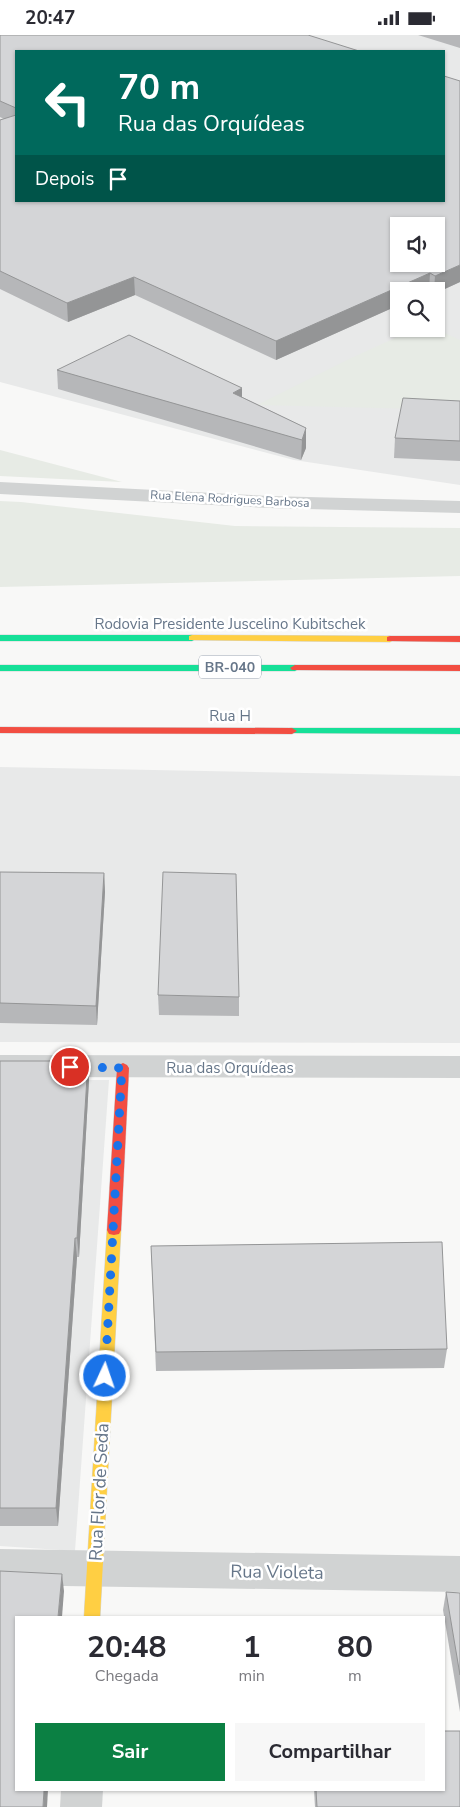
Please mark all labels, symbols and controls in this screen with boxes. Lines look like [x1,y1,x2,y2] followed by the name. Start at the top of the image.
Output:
[25,5,75,31] text: 20:47
[118,64,200,111] text: 70 m
[35,70,100,135] icon: left
[118,109,305,139] text: Rua das Orquídeas
[104,165,132,193] icon: arrive
[35,166,94,192] text: Depois
[390,217,445,337] map controls
[390,217,445,272] button: sound
[390,282,445,337] button: search
[150,487,310,511] street label: Rua Elena Rodrigues Barbosa
[95,614,366,634] street label: Rodovia Presidente Juscelino Kubitschek
[199,655,261,679] road number: BR-040
[209,706,251,726] street label: Rua H
[49,1046,91,1088] pin
[56,1053,84,1081] icon: arrive
[166,1058,294,1078] street label: Rua das Orquídeas
[78,1349,130,1401] position arrow
[83,1423,115,1561] street label: Rua Flor de Seda
[230,1559,324,1585] street label: Rua Violeta
[87,1627,166,1668] text: 20:48
[243,1627,261,1668] text: 1
[337,1627,373,1668] text: 80
[95,1665,159,1687] text: Chegada
[238,1665,265,1687] text: min
[348,1665,362,1687] text: m
[35,1723,225,1781] button: Sair
[235,1723,425,1781] button: Compartilhar

